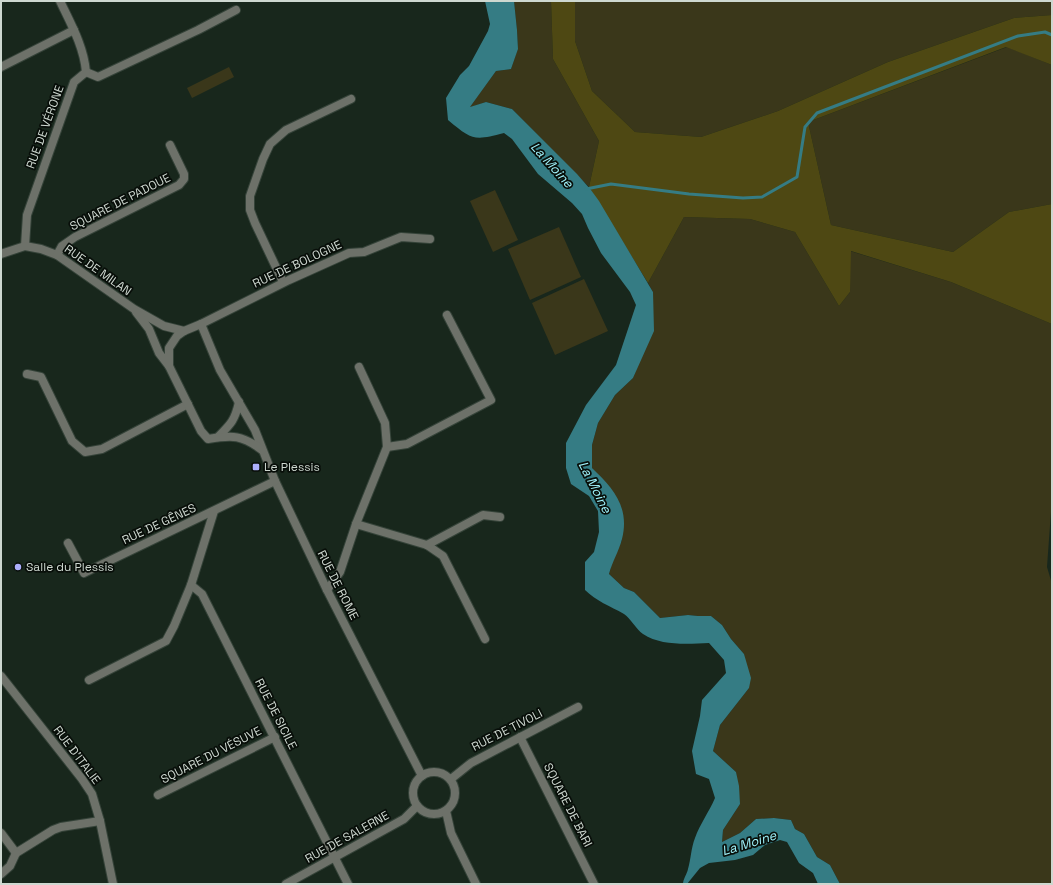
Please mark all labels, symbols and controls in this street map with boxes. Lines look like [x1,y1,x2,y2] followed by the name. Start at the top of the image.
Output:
[23,83,68,171] street label: RUE DE VÉRONE
[527,138,578,192] water label: La Moine
[67,170,173,234] street label: SQUARE DE PADOUE
[250,236,344,292] street label: RUE DE BOLOGNE
[61,241,135,299] street label: RUE DE MILAN
[575,458,616,517] water label: La Moine
[264,459,320,475] place label: Le Plessis
[251,462,261,472] marker: Le Plessis
[119,500,199,548] street label: RUE DE GÊNES
[314,548,362,623] street label: RUE DE ROME
[26,559,114,575] place label: Salle du Plessis
[13,562,23,572] marker: Salle du Plessis
[251,676,301,752] street label: RUE DE SICILE
[469,705,545,755] street label: RUE DE TIVOLI
[50,723,104,788] street label: RUE D’ITALIE
[158,723,264,787] street label: SQUARE DU VÉSUVE
[540,760,596,850] street label: SQUARE DE BARI
[302,807,392,867] street label: RUE DE SALERNE
[720,826,780,859] water label: La Moine

